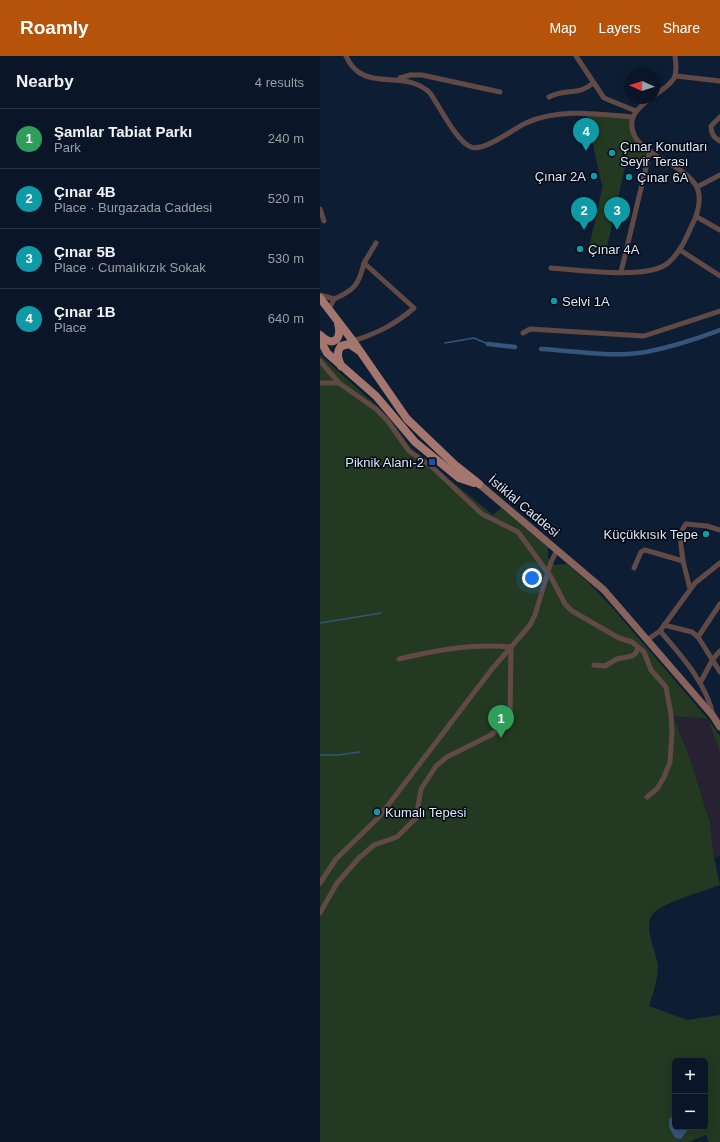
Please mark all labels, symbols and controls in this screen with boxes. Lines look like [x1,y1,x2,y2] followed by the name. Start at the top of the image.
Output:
[20,17,89,38] text: Roamly
[549,20,577,36] text: Map
[599,20,641,36] text: Layers
[663,20,700,36] text: Share
[624,68,660,104] north arrow
[16,72,74,91] text: Nearby
[255,75,304,90] text: 4 results
[573,118,599,151] pin: 4
[54,123,192,140] text: Şamlar Tabiat Parkı
[25,131,33,146] text: 1
[268,131,304,146] text: 240 m
[620,139,707,169] place label: Çınar Konutları Seyir Terası
[54,140,81,155] text: Park
[607,148,617,158] marker: Çınar Konutları Seyir Terası
[535,169,586,184] place label: Çınar 2A
[637,170,689,185] place label: Çınar 6A
[589,171,599,181] marker: Çınar 2A
[624,172,634,182] marker: Çınar 6A
[54,183,116,200] text: Çınar 4B
[25,191,33,206] text: 2
[268,191,304,206] text: 520 m
[571,197,597,230] pin: 2
[604,197,630,230] pin: 3
[54,200,212,215] text: Place · Burgazada Caddesi
[588,242,640,257] place label: Çınar 4A
[54,243,116,260] text: Çınar 5B
[575,244,585,254] marker: Çınar 4A
[25,251,33,266] text: 3
[268,251,304,266] text: 530 m
[54,260,206,275] text: Place · Cumalıkızık Sokak
[562,294,610,309] place label: Selvi 1A
[549,296,559,306] marker: Selvi 1A
[54,303,116,320] text: Çınar 1B
[25,311,33,326] text: 4
[268,311,304,326] text: 640 m
[54,320,87,335] text: Place
[345,455,424,470] place label: Piknik Alanı-2
[427,457,437,467] marker: Piknik Alanı-2
[486,472,562,540] street label: İstiklal Caddesi
[604,527,698,542] place label: Küçükkısık Tepe
[701,529,711,539] marker: Küçükkısık Tepe
[522,568,542,588] your location
[488,705,514,738] pin: 1
[385,805,467,820] place label: Kumalı Tepesi
[372,807,382,817] marker: Kumalı Tepesi
[672,1058,708,1130] map controls
[672,1058,708,1094] button: +
[672,1094,708,1130] button: −

